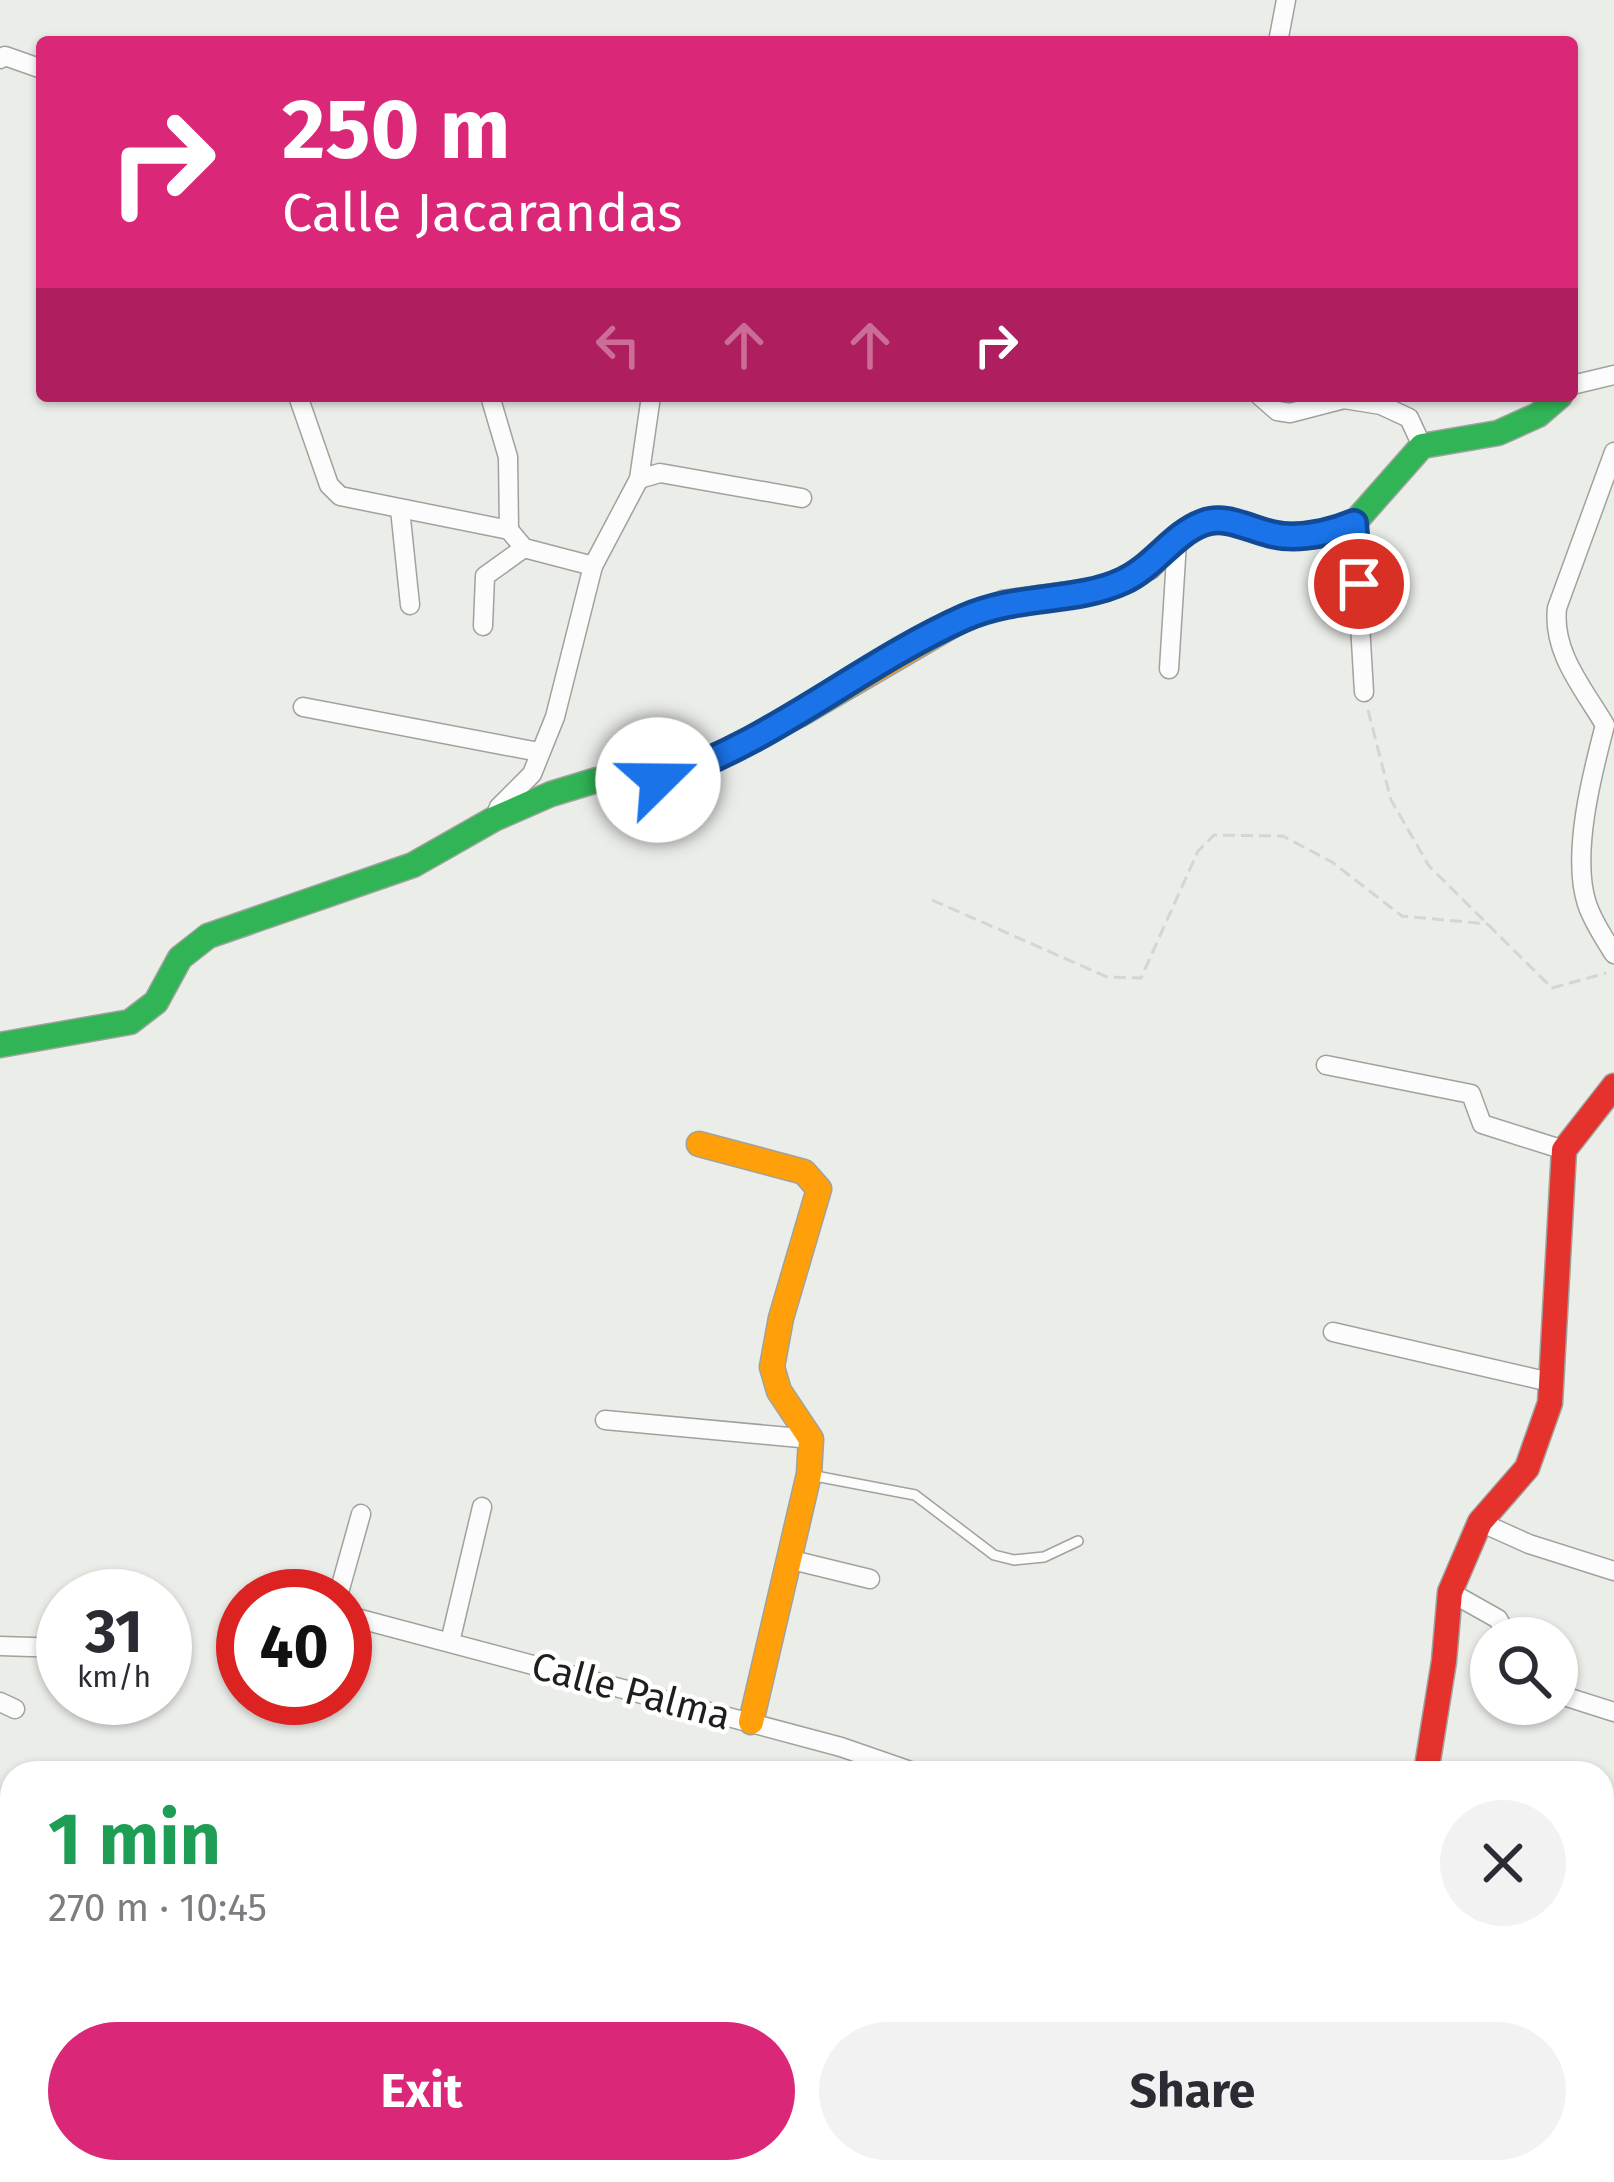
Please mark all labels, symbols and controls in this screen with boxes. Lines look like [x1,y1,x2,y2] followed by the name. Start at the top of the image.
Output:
[282,79,510,180] text: 250 m
[84,84,240,240] icon: right
[282,181,682,245] text: Calle Jacarandas
[585,312,651,378] icon: left
[711,312,777,378] icon: ahead
[837,312,903,378] icon: ahead
[963,312,1029,378] icon: right
[1308,533,1410,635] pin
[1326,551,1392,617] icon: arrive
[595,717,721,843] position arrow
[216,1569,372,1725] speed limit sign: 40
[85,1596,143,1668] text: 31
[1470,1617,1578,1725] map controls
[1470,1617,1578,1725] button: search
[527,1642,735,1740] street label: Calle Palma
[77,1659,151,1695] text: km/h
[48,1797,221,1883] text: 1 min
[1440,1800,1566,1926] button: close
[48,1885,267,1931] text: 270 m · 10:45
[48,2022,795,2160] button: Exit
[819,2022,1566,2160] button: Share

